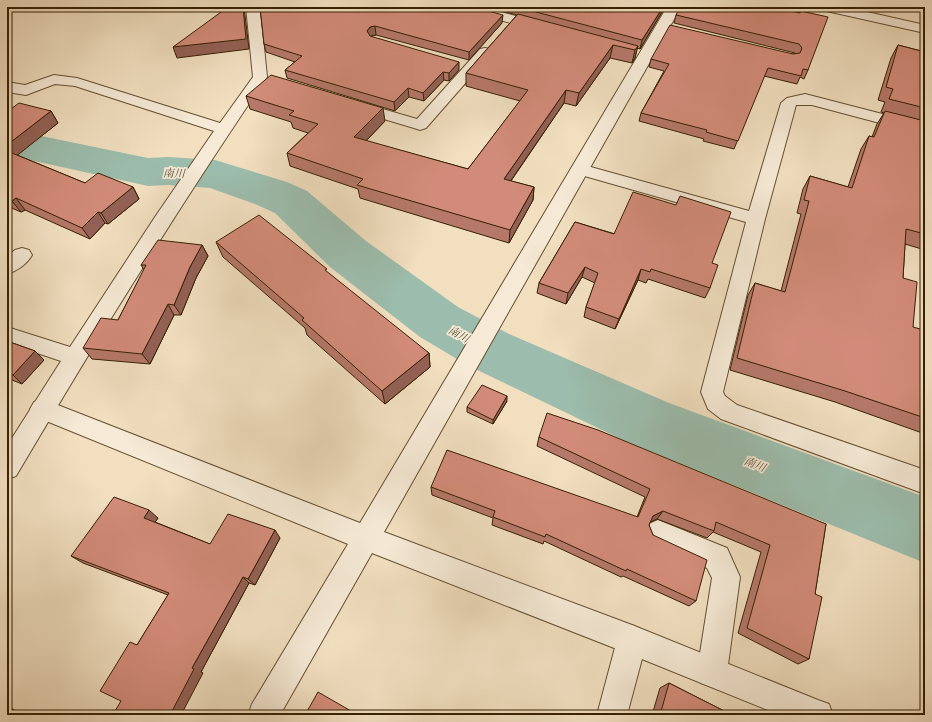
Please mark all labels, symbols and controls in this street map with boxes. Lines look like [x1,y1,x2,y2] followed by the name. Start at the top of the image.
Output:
[163,166,186,180] water label: 南川
[446,323,473,346] water label: 南川
[742,454,769,475] water label: 南川

